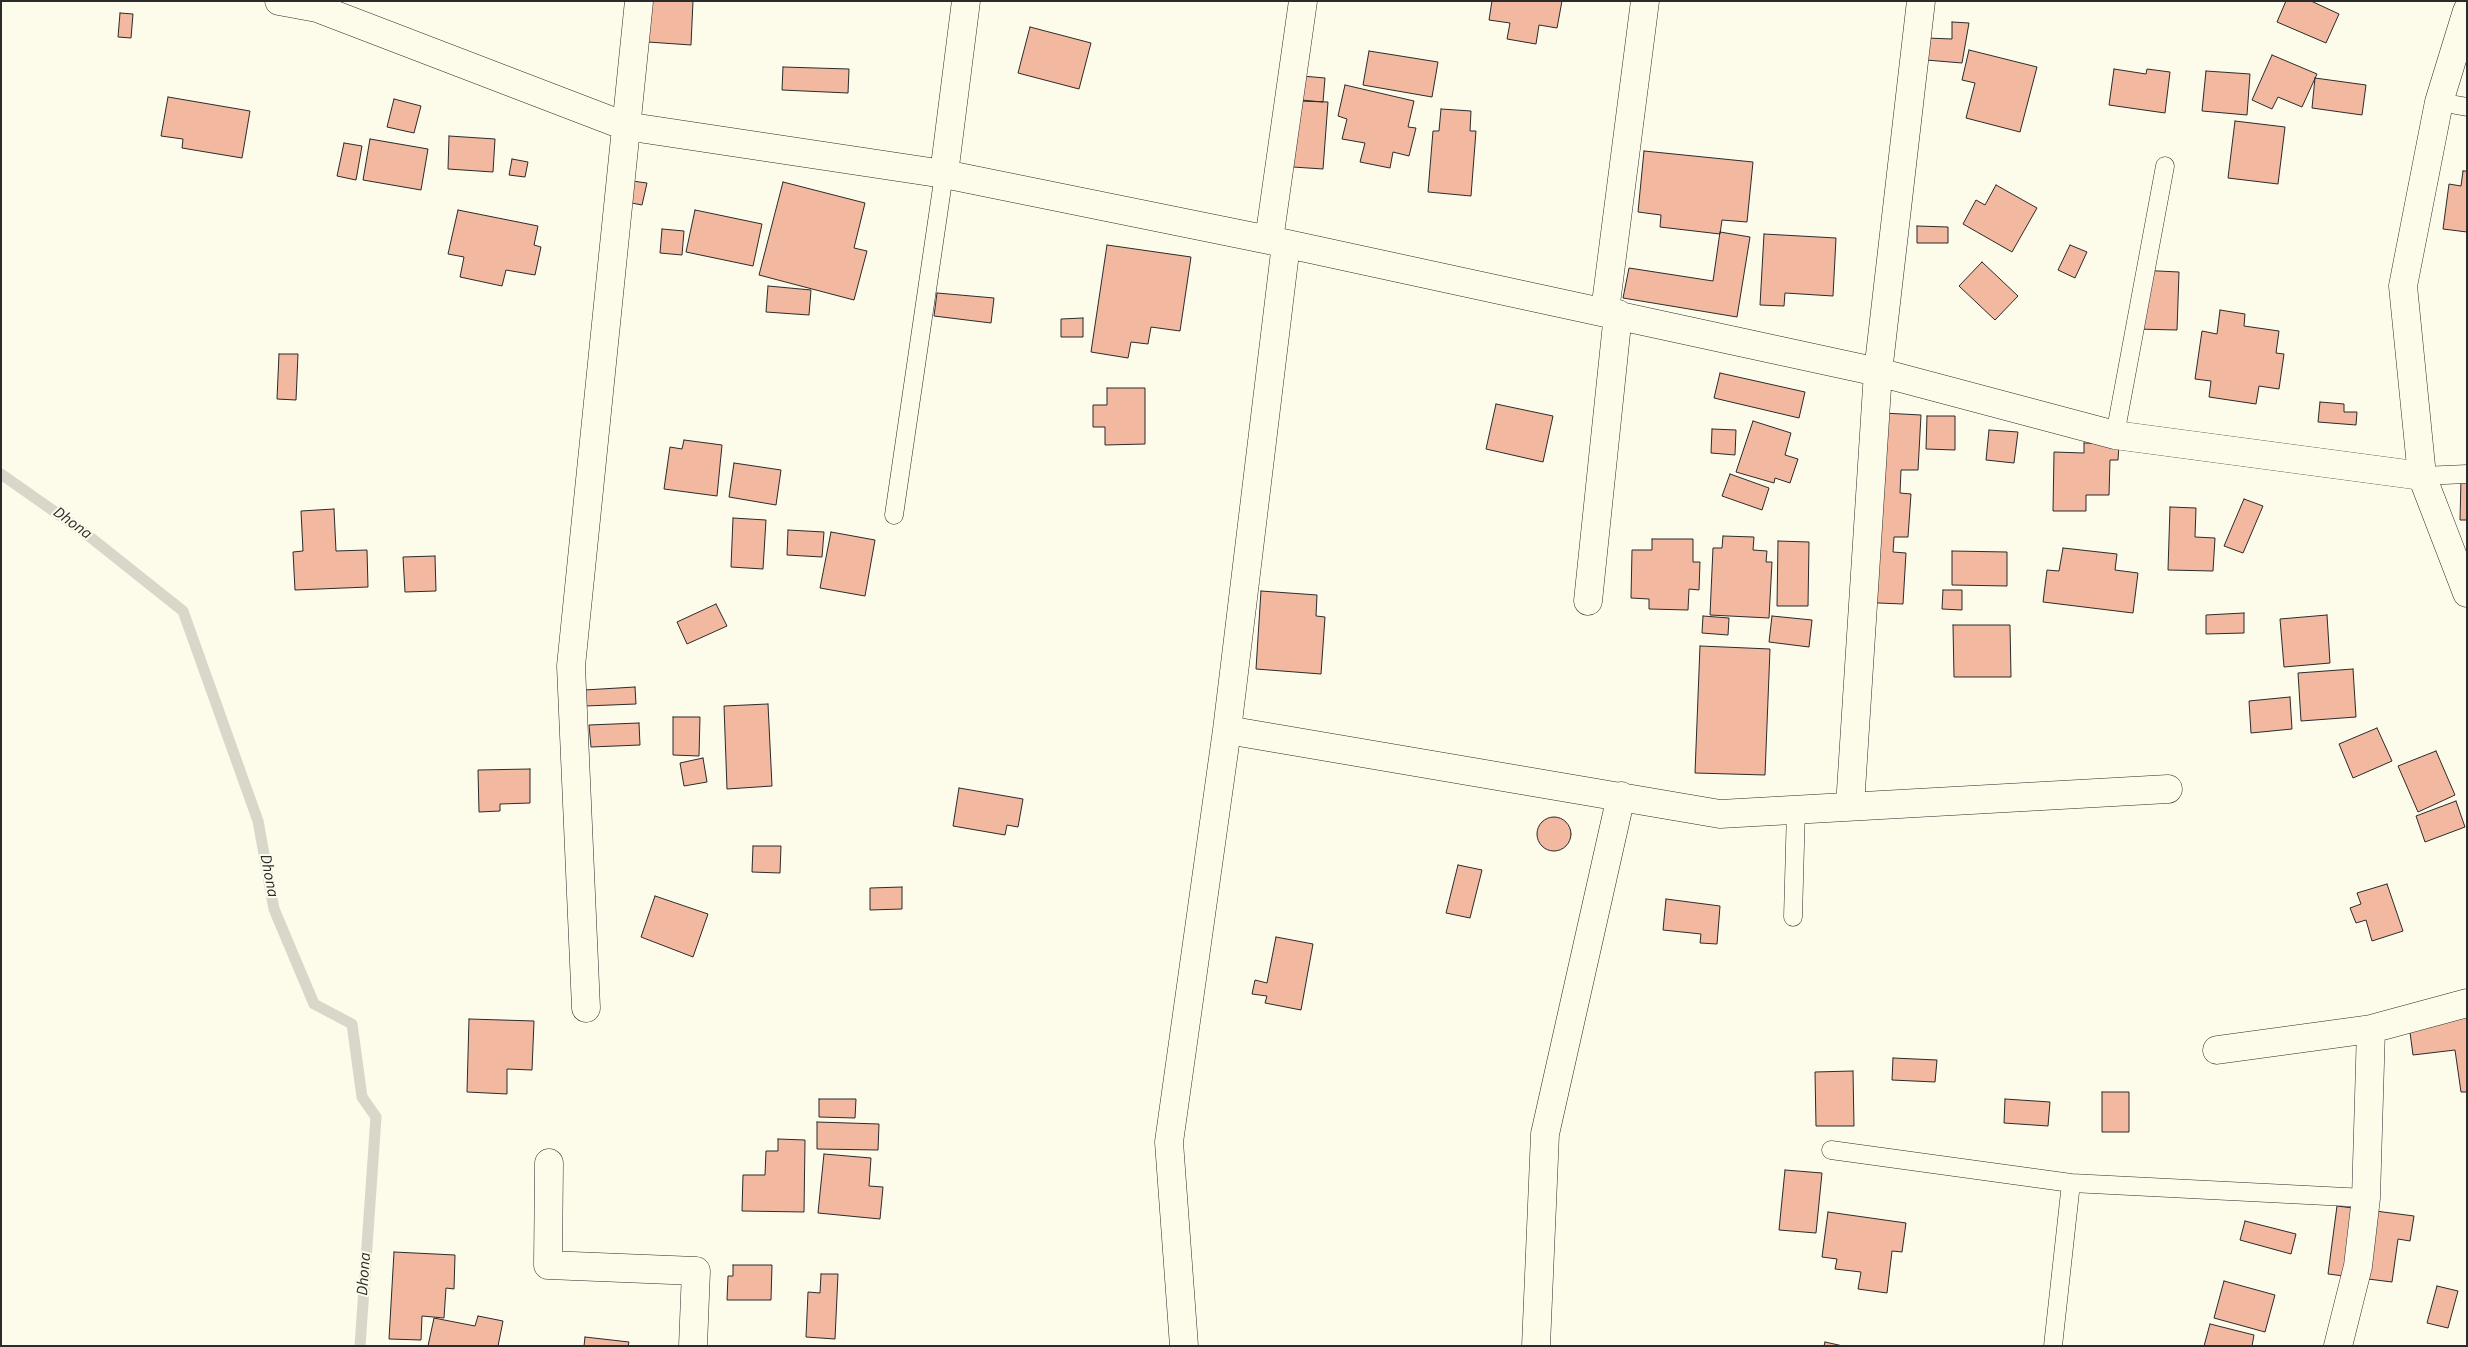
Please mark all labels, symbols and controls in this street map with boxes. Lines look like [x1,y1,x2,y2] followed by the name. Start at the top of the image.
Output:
[49,504,95,544] water label: Dhona
[254,853,282,899] water label: Dhona
[354,1252,376,1296] water label: Dhona

